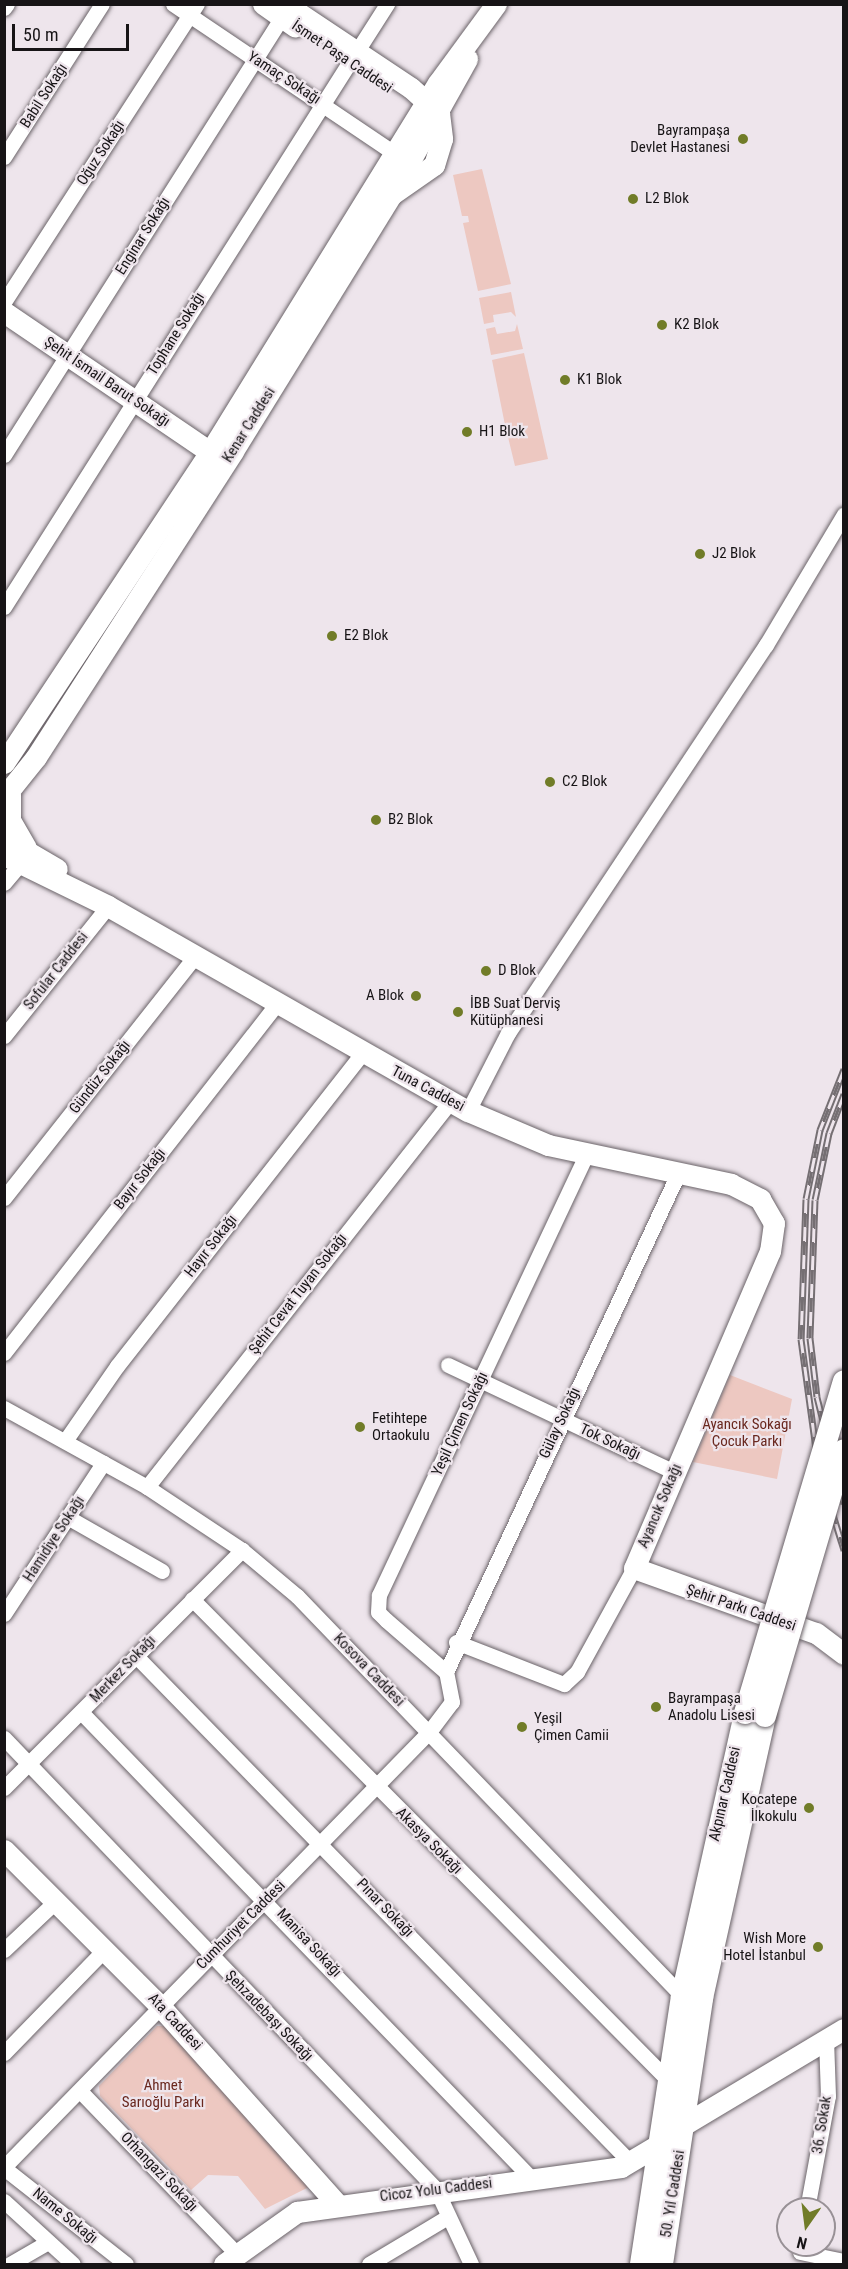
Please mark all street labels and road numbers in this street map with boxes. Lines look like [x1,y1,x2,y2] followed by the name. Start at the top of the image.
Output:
[288,17,396,97] street label: İsmet Paşa Caddesi
[244,48,324,108] street label: Yamaç Sokağı
[16,60,72,132] street label: Babil Sokağı
[73,117,129,189] street label: Oğuz Sokağı
[112,194,174,278] street label: Enginar Sokağı
[143,289,209,379] street label: Tophane Sokağı
[41,333,173,431] street label: Şehit İsmail Barut Sokağı
[219,384,279,466] street label: Kenar Caddesi
[20,928,92,1014] street label: Sofular Caddesi
[66,1037,134,1117] street label: Gündüz Sokağı
[388,1062,468,1116] street label: Tuna Caddesi
[110,1145,170,1213] street label: Bayır Sokağı
[181,1211,241,1281] street label: Hayır Sokağı
[245,1230,351,1358] street label: Şehit Cevat Tuyan Sokağı
[428,1369,492,1479] street label: Yeşil Çimen Sokağı
[536,1385,584,1461] street label: Gülay Sokağı
[577,1420,643,1464] street label: Tok Sokağı
[634,1461,686,1551] street label: Ayancık Sokağı
[20,1493,88,1585] street label: Hamidiye Sokağı
[684,1581,798,1635] street label: Şehir Parkı Caddesi
[330,1630,408,1710] street label: Kosova Caddesi
[86,1632,160,1706] street label: Merkez Sokağı
[705,1745,745,1843] street label: Akpınar Caddesi
[392,1804,466,1878] street label: Akasya Sokağı
[353,1875,417,1941] street label: Pınar Sokağı
[193,1877,289,1973] street label: Cumhuriyet Caddesi
[273,1905,345,1981] street label: Manisa Sokağı
[221,1967,317,2065] street label: Şehzadebaşı Sokağı
[144,1990,206,2054] street label: Ata Caddesi
[809,2095,835,2155] street label: 36. Sokak
[117,2129,201,2215] street label: Orhangazi Sokağı
[657,2149,689,2239] street label: 50. Yıl Caddesi
[379,2174,493,2206] street label: Cicoz Yolu Caddesi
[29,2184,101,2248] street label: Name Sokağı

